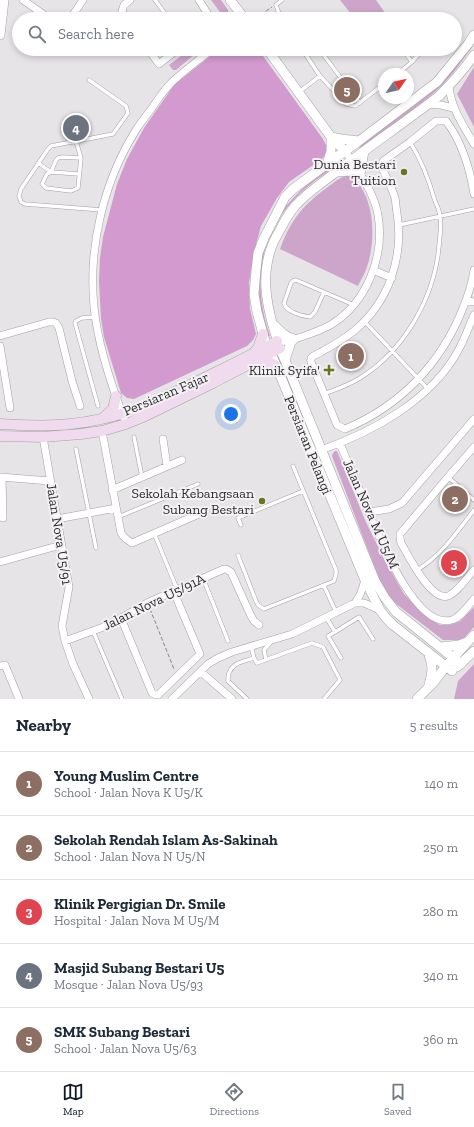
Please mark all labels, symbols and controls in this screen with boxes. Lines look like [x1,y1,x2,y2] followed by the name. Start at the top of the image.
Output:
[12,12,462,56] search box
[26,23,48,45] icon: search
[58,25,134,43] text: Search here
[378,68,414,104] north arrow
[334,75,360,105] pin: 5
[63,113,89,143] pin: 4
[313,156,396,189] place label: Dunia Bestari Tuition
[399,167,409,177] marker: Dunia Bestari Tuition
[338,341,364,371] pin: 1
[249,362,320,379] place label: Klinik Syifa'
[323,364,335,376] marker: Klinik Syifa'
[121,368,212,420] street label: Persiaran Fajar
[280,393,336,497] street label: Persiaran Pelangi
[221,404,241,424] your location
[339,457,403,571] street label: Jalan Nova M U5/M
[43,482,76,587] street label: Jalan Nova U5/91
[442,484,468,514] pin: 2
[131,485,254,518] place label: Sekolah Kebangsaan Subang Bestari
[257,496,267,506] marker: Sekolah Kebangsaan Subang Bestari
[441,548,467,578] pin: 3
[100,569,209,634] street label: Jalan Nova U5/91A
[16,715,71,735] text: Nearby
[410,718,458,733] text: 5 results
[54,767,199,785] text: Young Muslim Centre
[26,776,32,791] text: 1
[424,776,458,791] text: 140 m
[54,785,203,800] text: School · Jalan Nova K U5/K
[54,831,278,849] text: Sekolah Rendah Islam As-Sakinah
[26,840,32,855] text: 2
[423,840,458,855] text: 250 m
[54,849,206,864] text: School · Jalan Nova N U5/N
[54,895,226,913] text: Klinik Pergigian Dr. Smile
[26,904,32,919] text: 3
[423,904,458,919] text: 280 m
[54,913,219,928] text: Hospital · Jalan Nova M U5/M
[54,959,224,977] text: Masjid Subang Bestari U5
[25,968,33,983] text: 4
[423,968,458,983] text: 340 m
[54,977,203,992] text: Mosque · Jalan Nova U5/93
[54,1023,190,1041] text: SMK Subang Bestari
[26,1032,32,1047] text: 5
[423,1032,458,1047] text: 360 m
[54,1041,197,1056] text: School · Jalan Nova U5/63
[62,1081,84,1118] tab: Map
[209,1081,259,1118] tab: Directions
[384,1081,412,1118] tab: Saved

